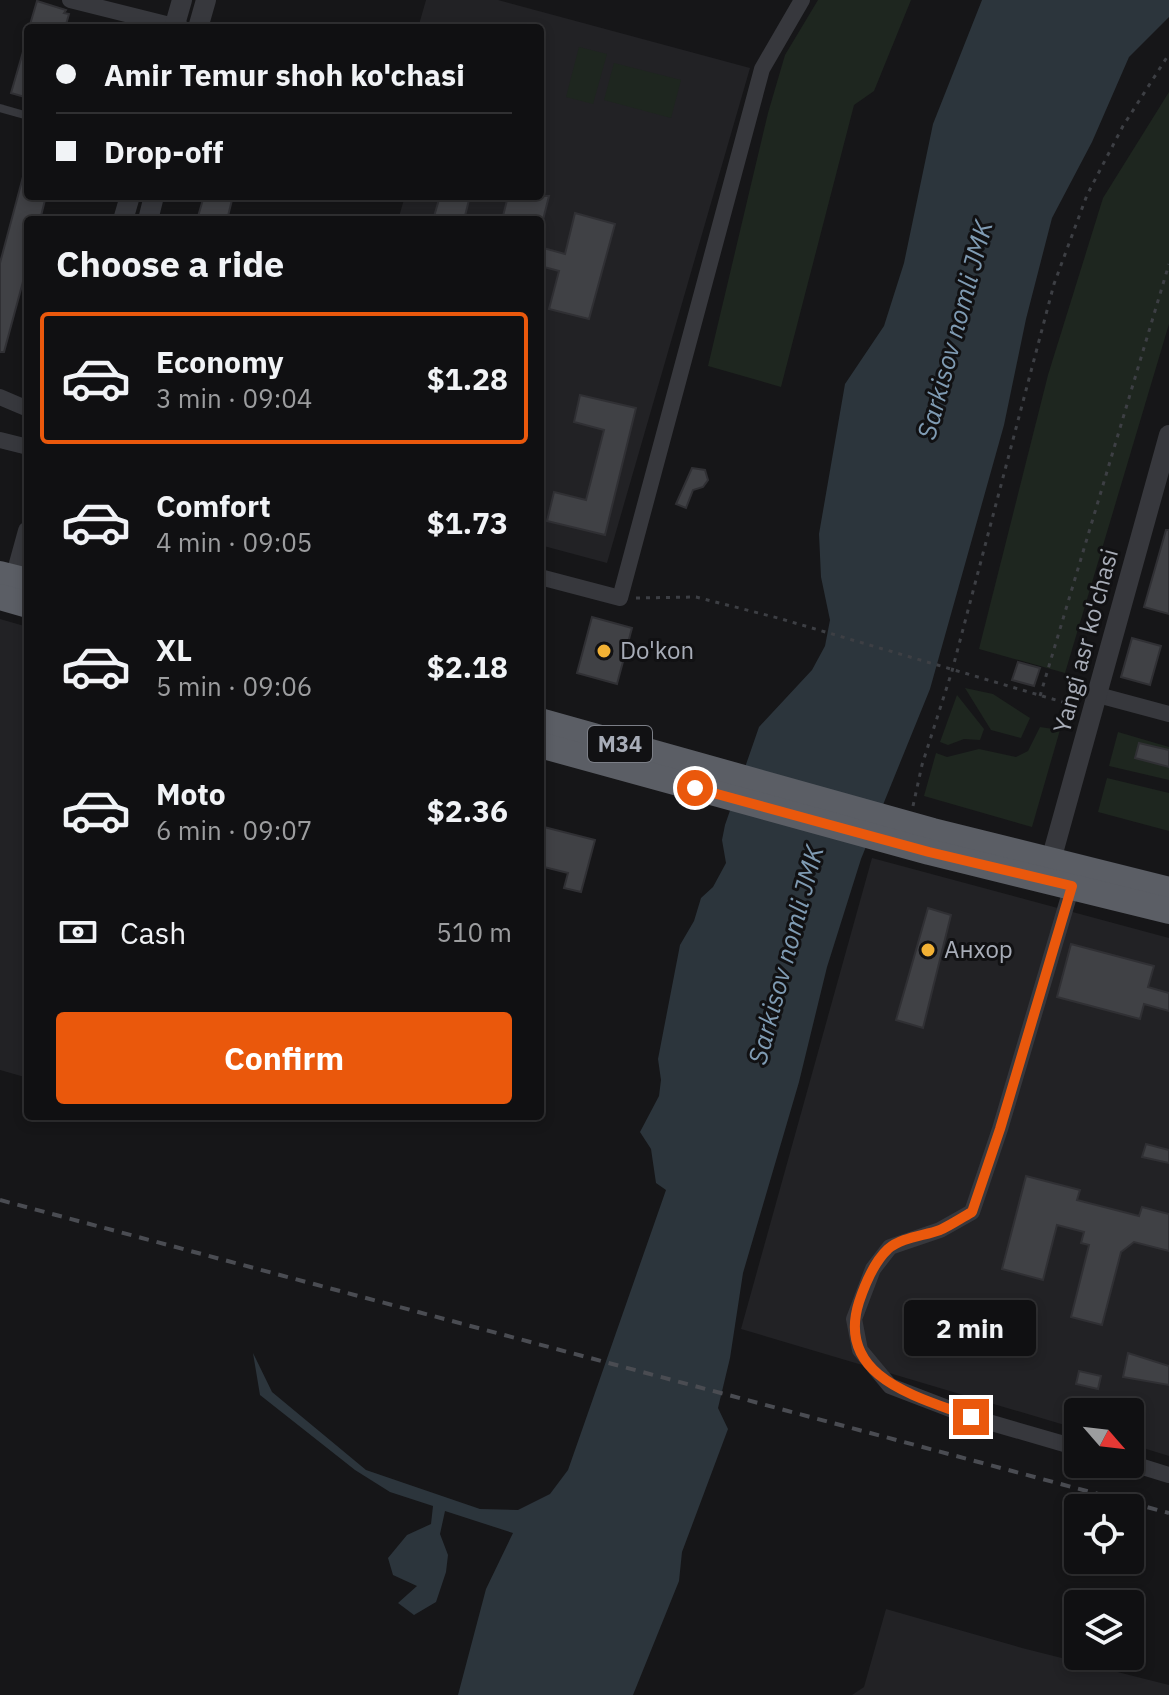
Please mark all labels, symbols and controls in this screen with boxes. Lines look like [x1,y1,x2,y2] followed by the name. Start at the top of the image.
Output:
[104,55,465,94] text: Amir Temur shoh ko'chasi
[104,132,223,171] text: Drop-off
[909,215,1000,443] water label: Sarkisov nomli JMK
[56,240,284,287] text: Choose a ride
[60,342,132,414] icon: car
[156,342,284,381] text: Economy
[427,359,508,398] text: $1.28
[156,381,312,415] text: 3 min · 09:04
[60,486,132,558] icon: car
[156,486,271,525] text: Comfort
[427,503,508,542] text: $1.73
[156,525,312,559] text: 4 min · 09:05
[1045,545,1125,736] street label: Yangi asr ko'chasi
[60,630,132,702] icon: car
[156,630,192,669] text: XL
[620,634,694,666] place label: Do'kon
[595,642,613,660] marker: Do'kon
[427,647,508,686] text: $2.18
[156,669,312,703] text: 5 min · 09:06
[588,726,652,762] road number: M34
[677,770,713,806] route start
[60,774,132,846] icon: car
[156,774,226,813] text: Moto
[427,791,508,830] text: $2.36
[156,813,312,847] text: 6 min · 09:07
[740,840,831,1068] water label: Sarkisov nomli JMK
[56,910,100,954] icon: cash
[120,913,186,952] text: Cash
[436,915,512,949] text: 510 m
[944,933,1013,965] place label: Анхор
[919,941,937,959] marker: Анхор
[56,1012,512,1104] button: Confirm
[905,1301,1037,1357] callout: 2 min
[936,1311,1004,1345] text: 2 min
[1064,1398,1144,1478] north arrow
[1064,1398,1144,1670] map controls
[953,1399,989,1435] route end
[1064,1494,1144,1574] button: locate
[1064,1590,1144,1670] button: layers

